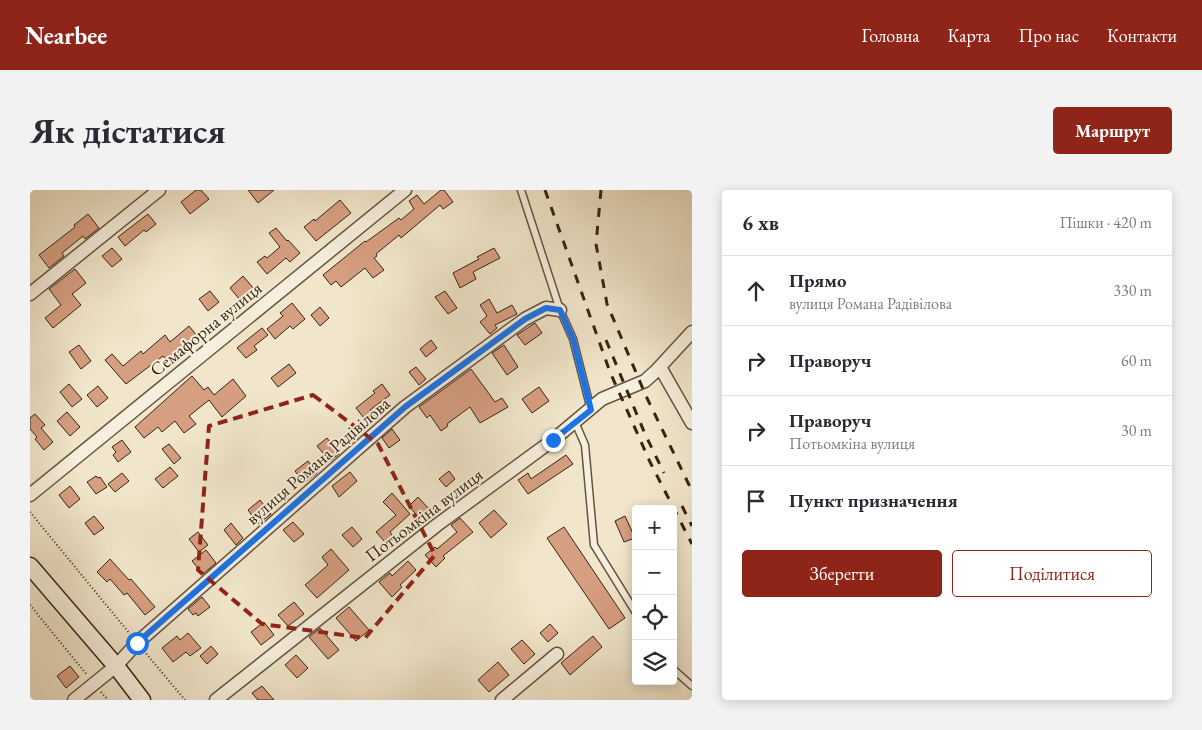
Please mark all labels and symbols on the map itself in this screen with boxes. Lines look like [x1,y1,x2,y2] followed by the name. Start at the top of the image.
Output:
[145,276,266,381] street label: Семафорна вулиця
[241,391,395,529] street label: вулиця Романа Радівілова
[542,429,565,452] route end
[360,463,487,566] street label: Потьомкіна вулиця
[126,632,149,655] route start

